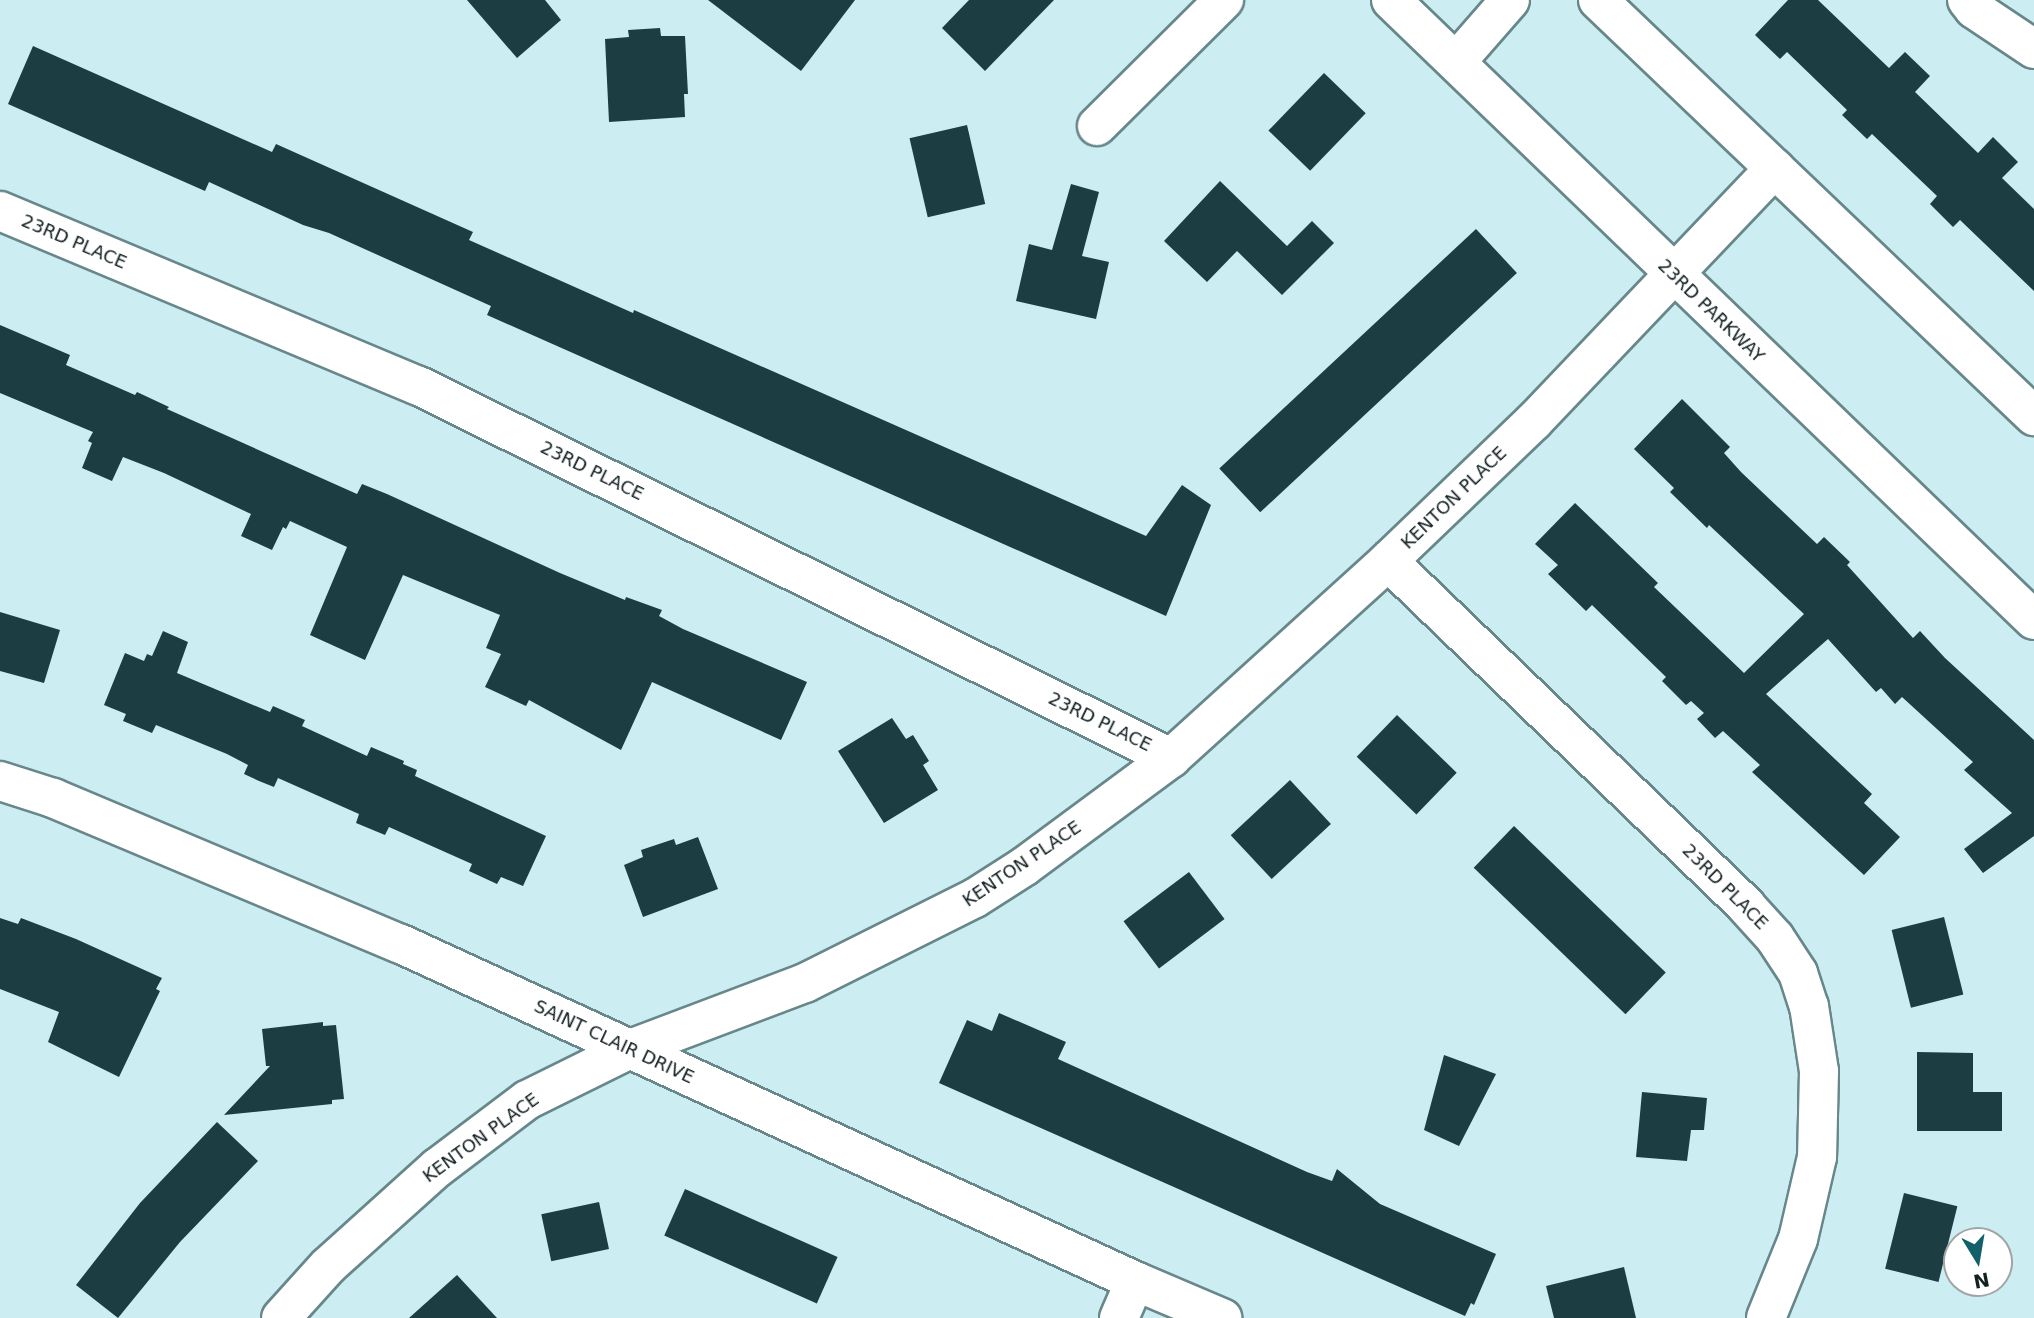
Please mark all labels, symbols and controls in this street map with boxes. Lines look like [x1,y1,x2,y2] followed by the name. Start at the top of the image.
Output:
[18,210,130,274] street label: 23RD PLACE
[1653,255,1769,367] street label: 23RD PARKWAY
[537,437,647,505] street label: 23RD PLACE
[1397,442,1511,554] street label: KENTON PLACE
[1045,688,1155,756] street label: 23RD PLACE
[959,816,1085,912] street label: KENTON PLACE
[1678,840,1772,934] street label: 23RD PLACE
[531,995,697,1089] street label: SAINT CLAIR DRIVE
[419,1089,543,1187] street label: KENTON PLACE
[1943,1227,2013,1297] north arrow
[1972,1268,1992,1293] text: N

